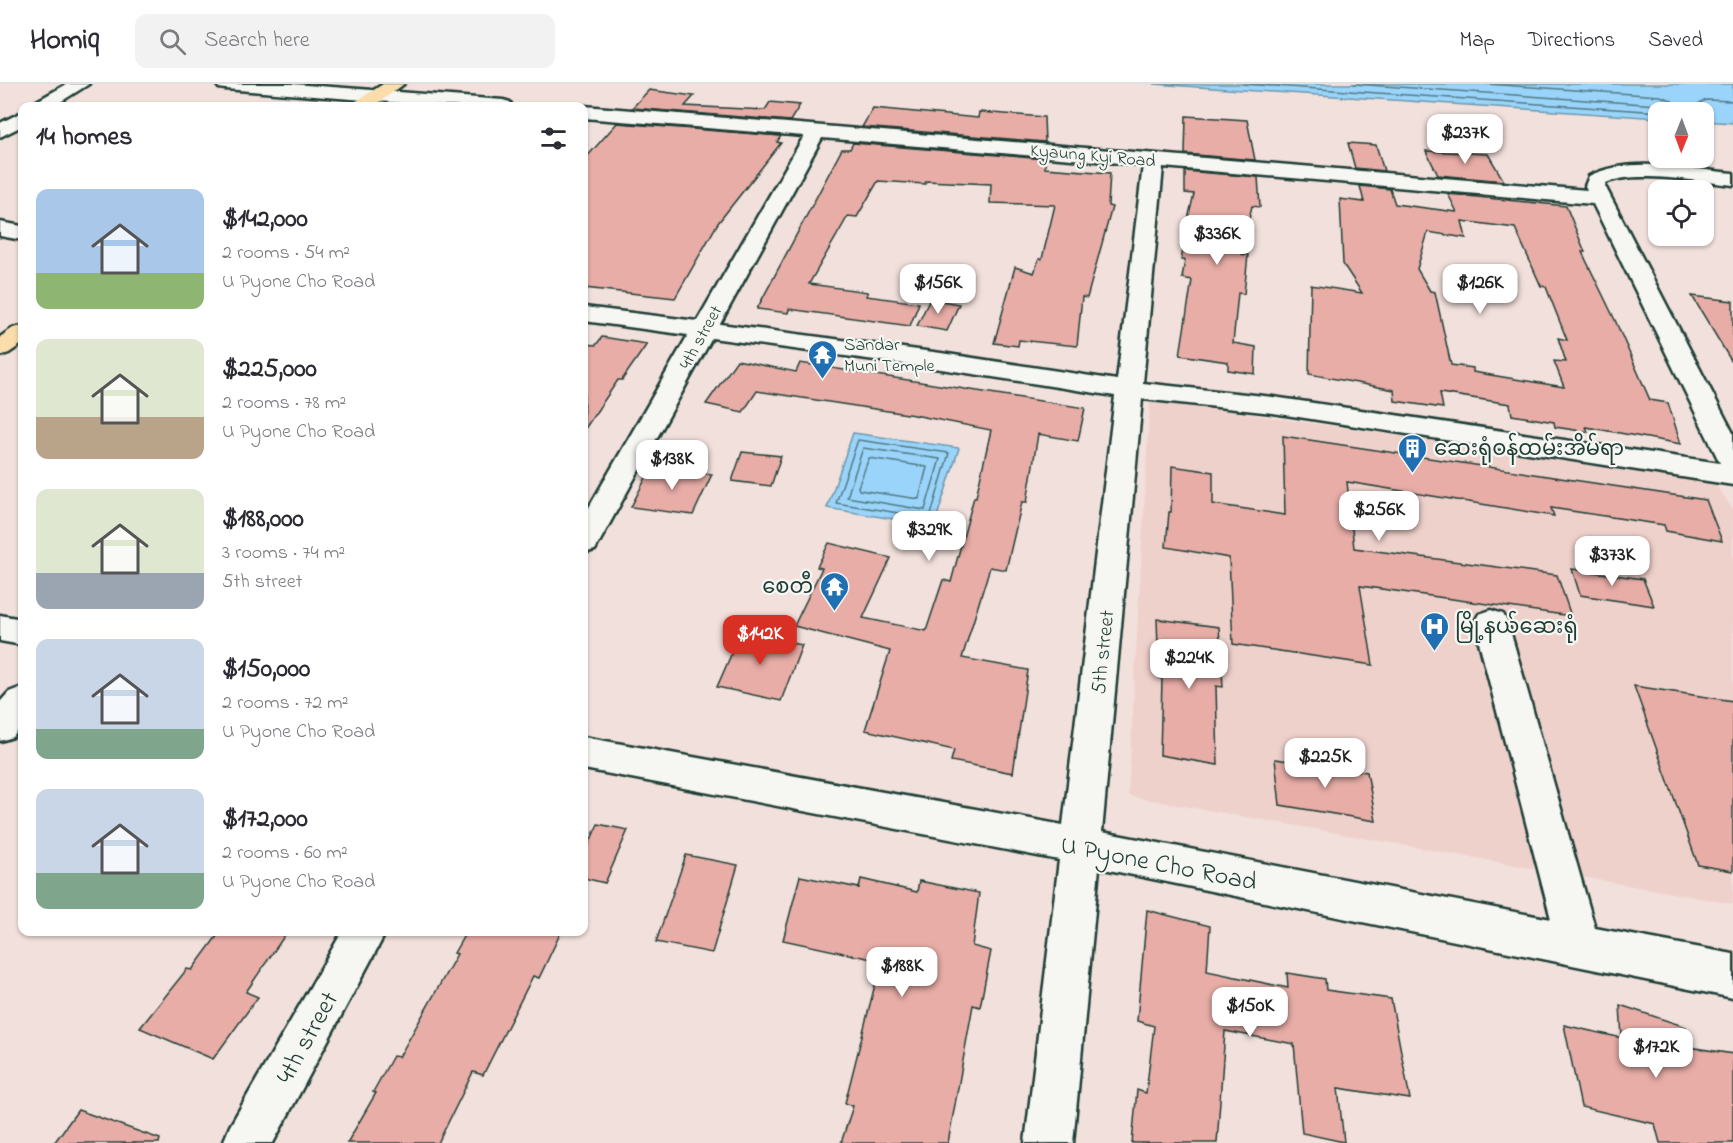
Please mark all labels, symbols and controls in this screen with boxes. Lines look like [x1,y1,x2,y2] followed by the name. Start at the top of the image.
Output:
[135,14,555,68] search box
[30,21,99,62] text: Homiq
[156,25,189,58] icon: search
[204,25,310,57] text: Search here
[1459,26,1495,56] text: Map
[1528,26,1615,56] text: Directions
[1648,26,1703,56] text: Saved
[1648,102,1714,168] north arrow
[1648,102,1714,246] map controls
[1423,114,1507,165] pin: $237K
[36,119,132,157] text: 14 homes
[1441,119,1489,148] text: $237K
[537,122,570,155] icon: filters
[1029,139,1157,176] street label: Kyaung Kyi Road
[1648,180,1714,246] button: locate
[222,201,308,239] text: $142,000
[84,213,156,285] icon: home
[1175,215,1259,266] pin: $336K
[1193,220,1241,249] text: $336K
[222,239,350,268] text: 2 rooms · 54 m²
[896,264,980,315] pin: $156K
[1438,264,1522,315] pin: $126K
[222,268,375,297] text: U Pyone Cho Road
[914,269,962,298] text: $156K
[1457,269,1503,298] text: $126K
[674,301,730,375] street label: 4th street
[844,333,935,380] place label: Sandar Muni Temple
[807,338,839,380] temple icon: Sandar Muni Temple
[222,351,317,389] text: $225,000
[84,363,156,435] icon: home
[222,389,346,418] text: 2 rooms · 78 m²
[222,418,375,447] text: U Pyone Cho Road
[1397,432,1429,474] building icon: ဆေးရုံဝန်ထမ်းအိမ်ရာ
[1434,432,1624,465] place label: ဆေးရုံဝန်ထမ်းအိမ်ရာ
[630,440,714,491] pin: $138K
[650,445,694,474] text: $138K
[1337,491,1421,542] pin: $256K
[1353,496,1405,525] text: $256K
[222,501,304,539] text: $188,000
[887,511,971,562] pin: $329K
[84,513,156,585] icon: home
[906,516,952,545] text: $329K
[1570,536,1654,587] pin: $373K
[222,539,345,568] text: 3 rooms · 74 m²
[1589,541,1635,570] text: $373K
[222,568,302,597] text: 5th street
[762,570,813,603] place label: စေတီ
[818,570,850,612] temple icon: စေတီ
[1085,609,1123,696] street label: 5th street
[1418,610,1450,652] hospital icon: မြို့နယ်ဆေးရုံ
[1455,610,1578,643] place label: မြို့နယ်ဆေးရုံ
[718,615,802,666] pin: $142K
[737,620,783,649] text: $142K
[1147,639,1231,690] pin: $224K
[1164,644,1214,673] text: $224K
[222,651,310,689] text: $150,000
[84,663,156,735] icon: home
[222,689,349,718] text: 2 rooms · 72 m²
[222,718,375,747] text: U Pyone Cho Road
[1283,738,1367,789] pin: $225K
[1298,743,1352,772] text: $225K
[222,801,308,839] text: $172,000
[84,813,156,885] icon: home
[1057,827,1260,903] street label: U Pyone Cho Road
[222,839,348,868] text: 2 rooms · 60 m²
[222,868,375,897] text: U Pyone Cho Road
[860,947,944,998] pin: $188K
[880,952,924,981] text: $188K
[268,985,350,1092] street label: 4th street
[1208,987,1292,1038] pin: $150K
[1226,992,1274,1021] text: $150K
[1614,1028,1698,1079] pin: $172K
[1633,1033,1679,1062] text: $172K

